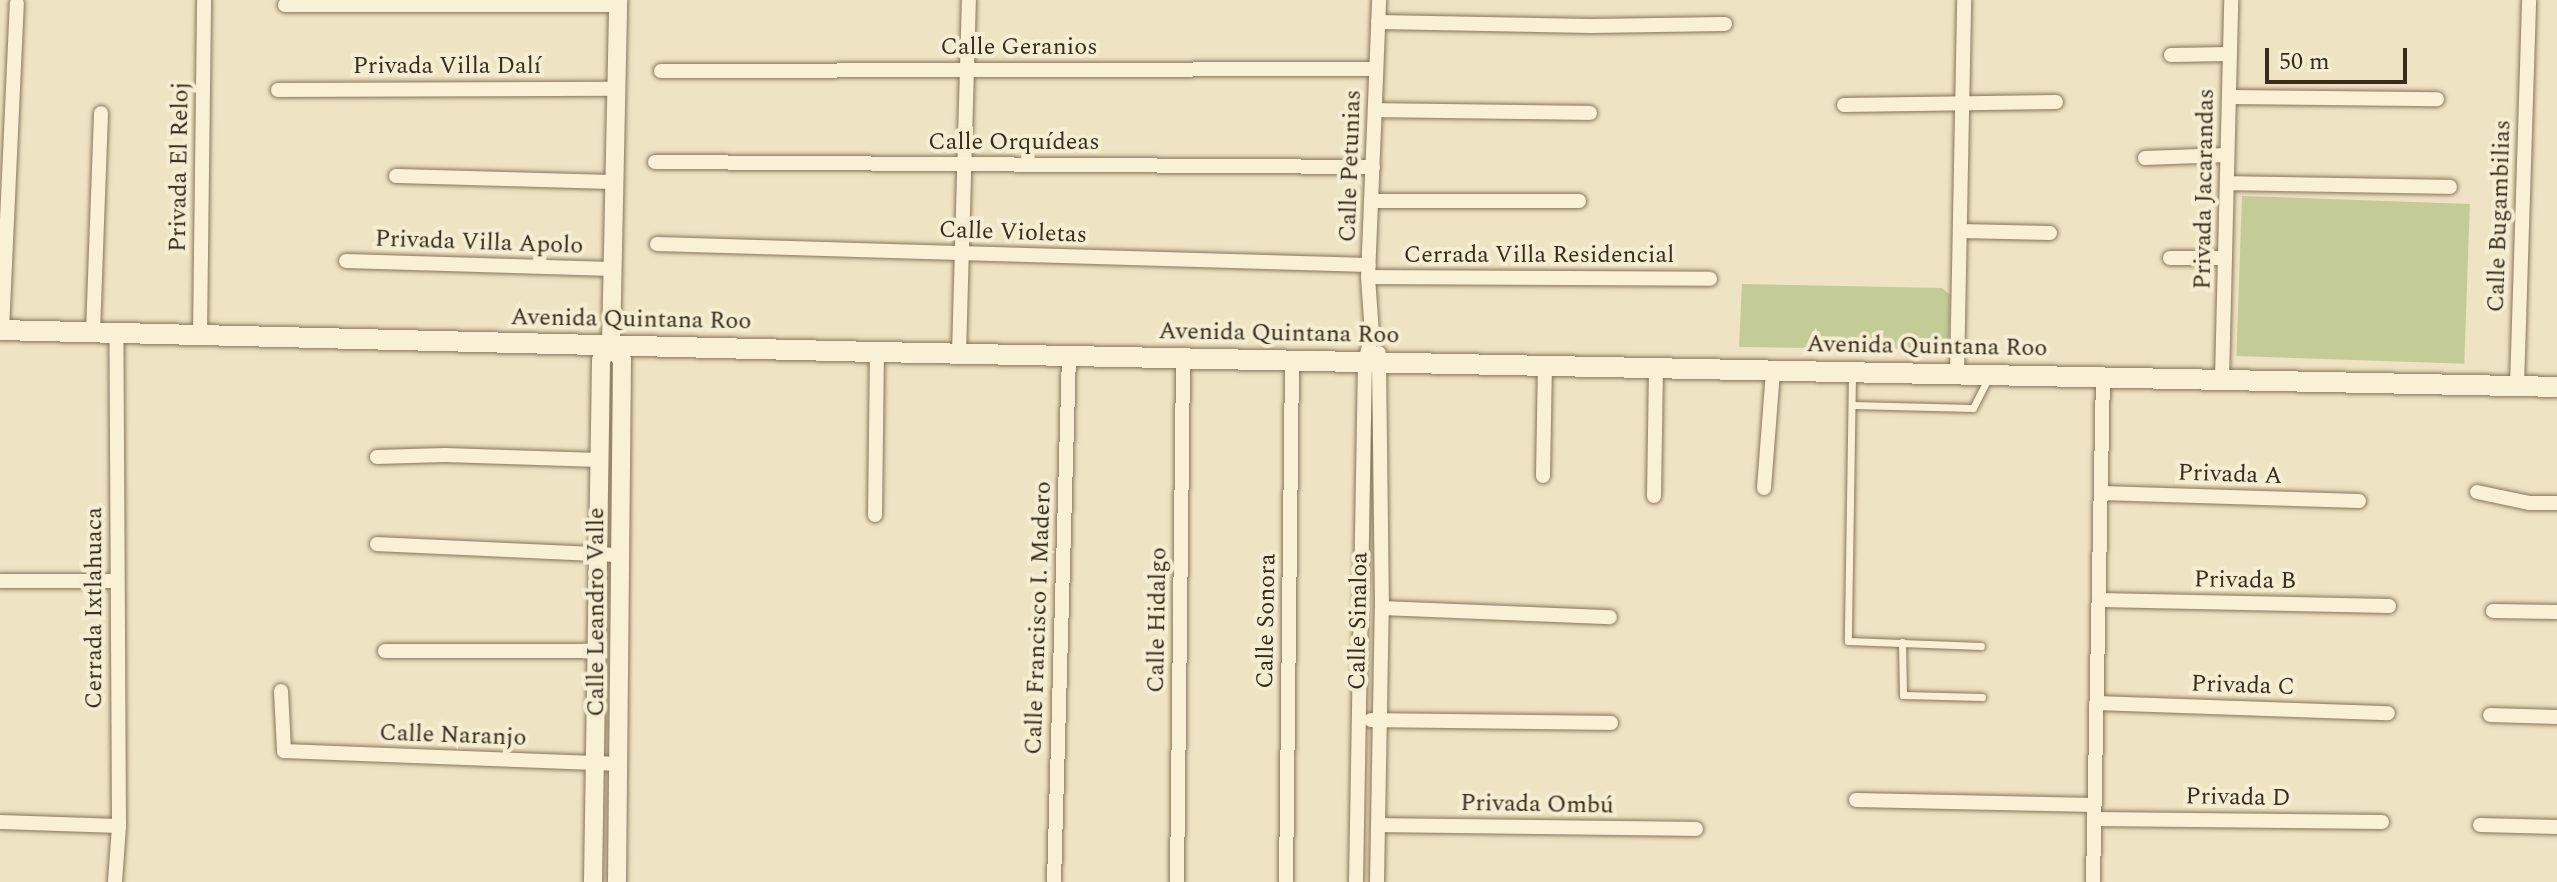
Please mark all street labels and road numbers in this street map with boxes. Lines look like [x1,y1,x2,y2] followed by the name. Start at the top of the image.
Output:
[940,34,1098,62] street label: Calle Geranios
[353,53,541,81] street label: Privada Villa Dalí
[164,82,196,252] street label: Privada El Reloj
[2189,88,2221,290] street label: Privada Jacarandas
[1334,89,1368,243] street label: Calle Petunias
[2482,119,2518,313] street label: Calle Bugambilias
[928,129,1100,157] street label: Calle Orquídeas
[938,216,1088,250] street label: Calle Violetas
[374,225,584,261] street label: Privada Villa Apolo
[1404,242,1674,270] street label: Cerrada Villa Residencial
[510,304,752,336] street label: Avenida Quintana Roo
[1158,318,1400,350] street label: Avenida Quintana Roo
[1806,331,2048,363] street label: Avenida Quintana Roo
[2177,459,2283,491] street label: Privada A
[1020,481,1058,755] street label: Calle Francisco I. Madero
[81,507,109,709] street label: Cerrada Ixtlahuaca
[583,507,611,717] street label: Calle Leandro Valle
[1142,547,1174,693] street label: Calle Hidalgo
[1343,552,1375,690] street label: Calle Sinaloa
[1251,553,1283,689] street label: Calle Sonora
[2194,566,2296,596] street label: Privada B
[2191,670,2295,702] street label: Privada C
[379,719,527,753] street label: Calle Naranjo
[2185,783,2291,813] street label: Privada D
[1460,789,1614,821] street label: Privada Ombú

